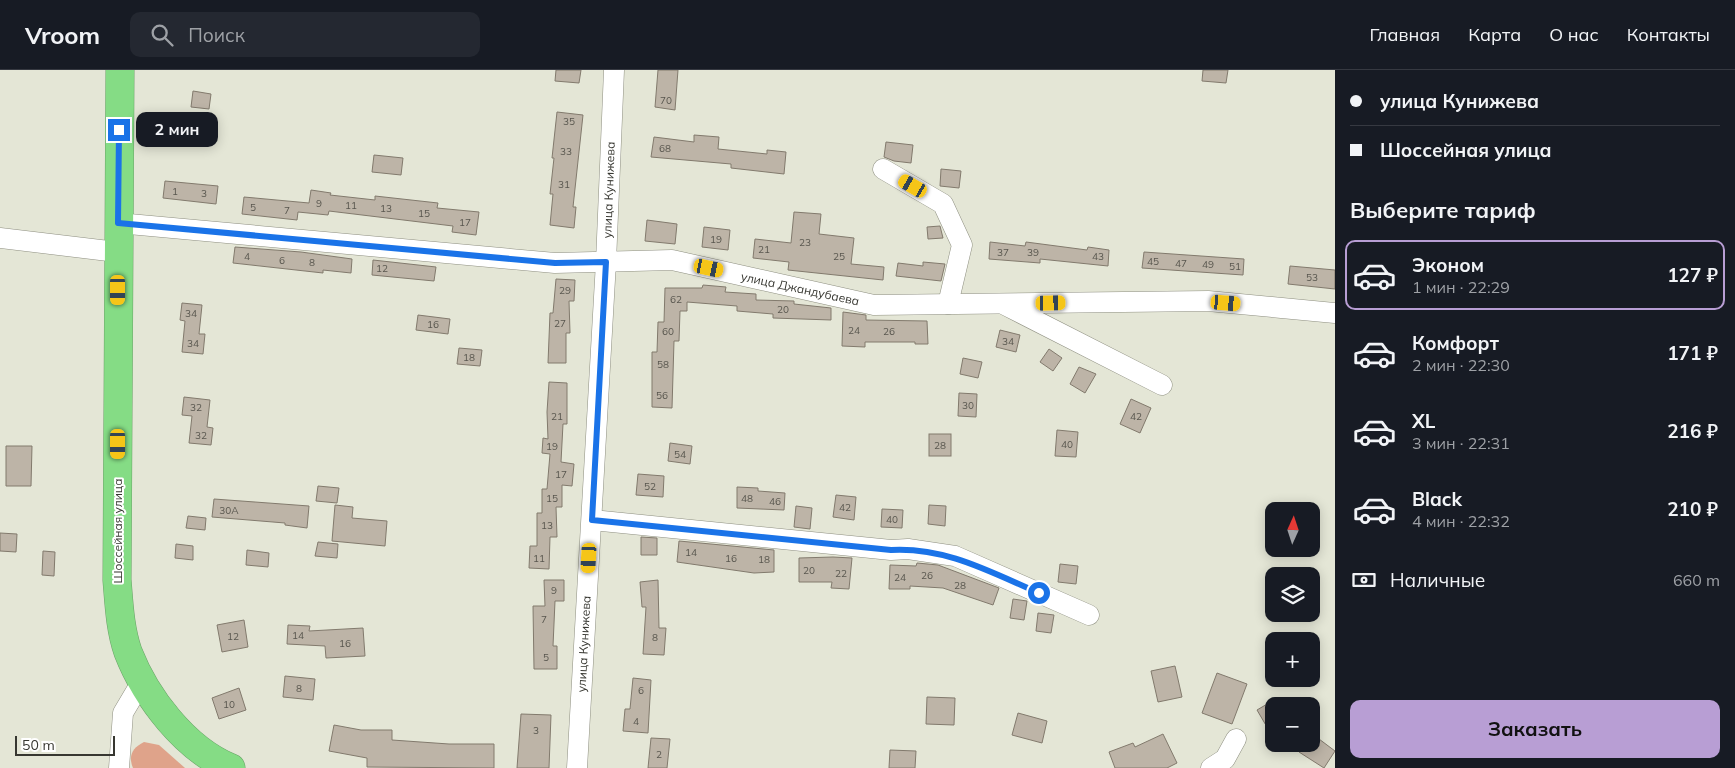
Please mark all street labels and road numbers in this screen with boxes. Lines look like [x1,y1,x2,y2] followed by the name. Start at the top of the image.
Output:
[599,141,618,239] street label: улица Кунижева
[740,269,861,308] street label: улица Джандубаева
[110,478,125,584] street label: Шоссейная улица
[573,595,594,693] street label: улица Кунижева

